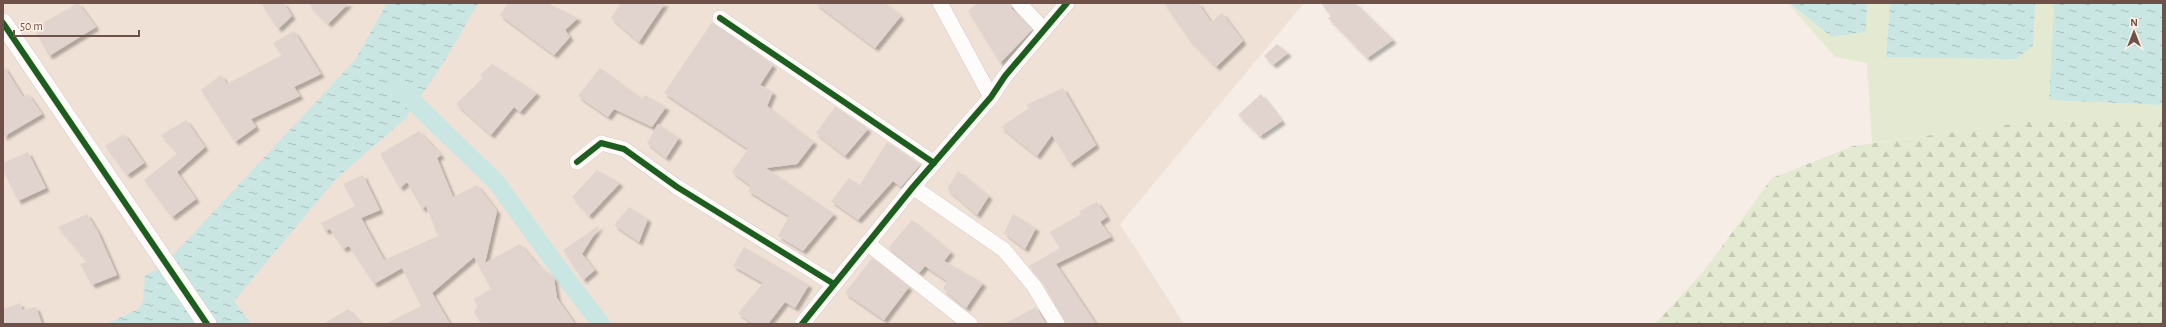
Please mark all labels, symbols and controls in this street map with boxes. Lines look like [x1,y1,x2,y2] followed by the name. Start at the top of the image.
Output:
[14,12,139,38] scale bar
[2114,12,2154,52] north arrow
[2130,17,2138,28] text: N
[20,20,43,32] text: 50 m

